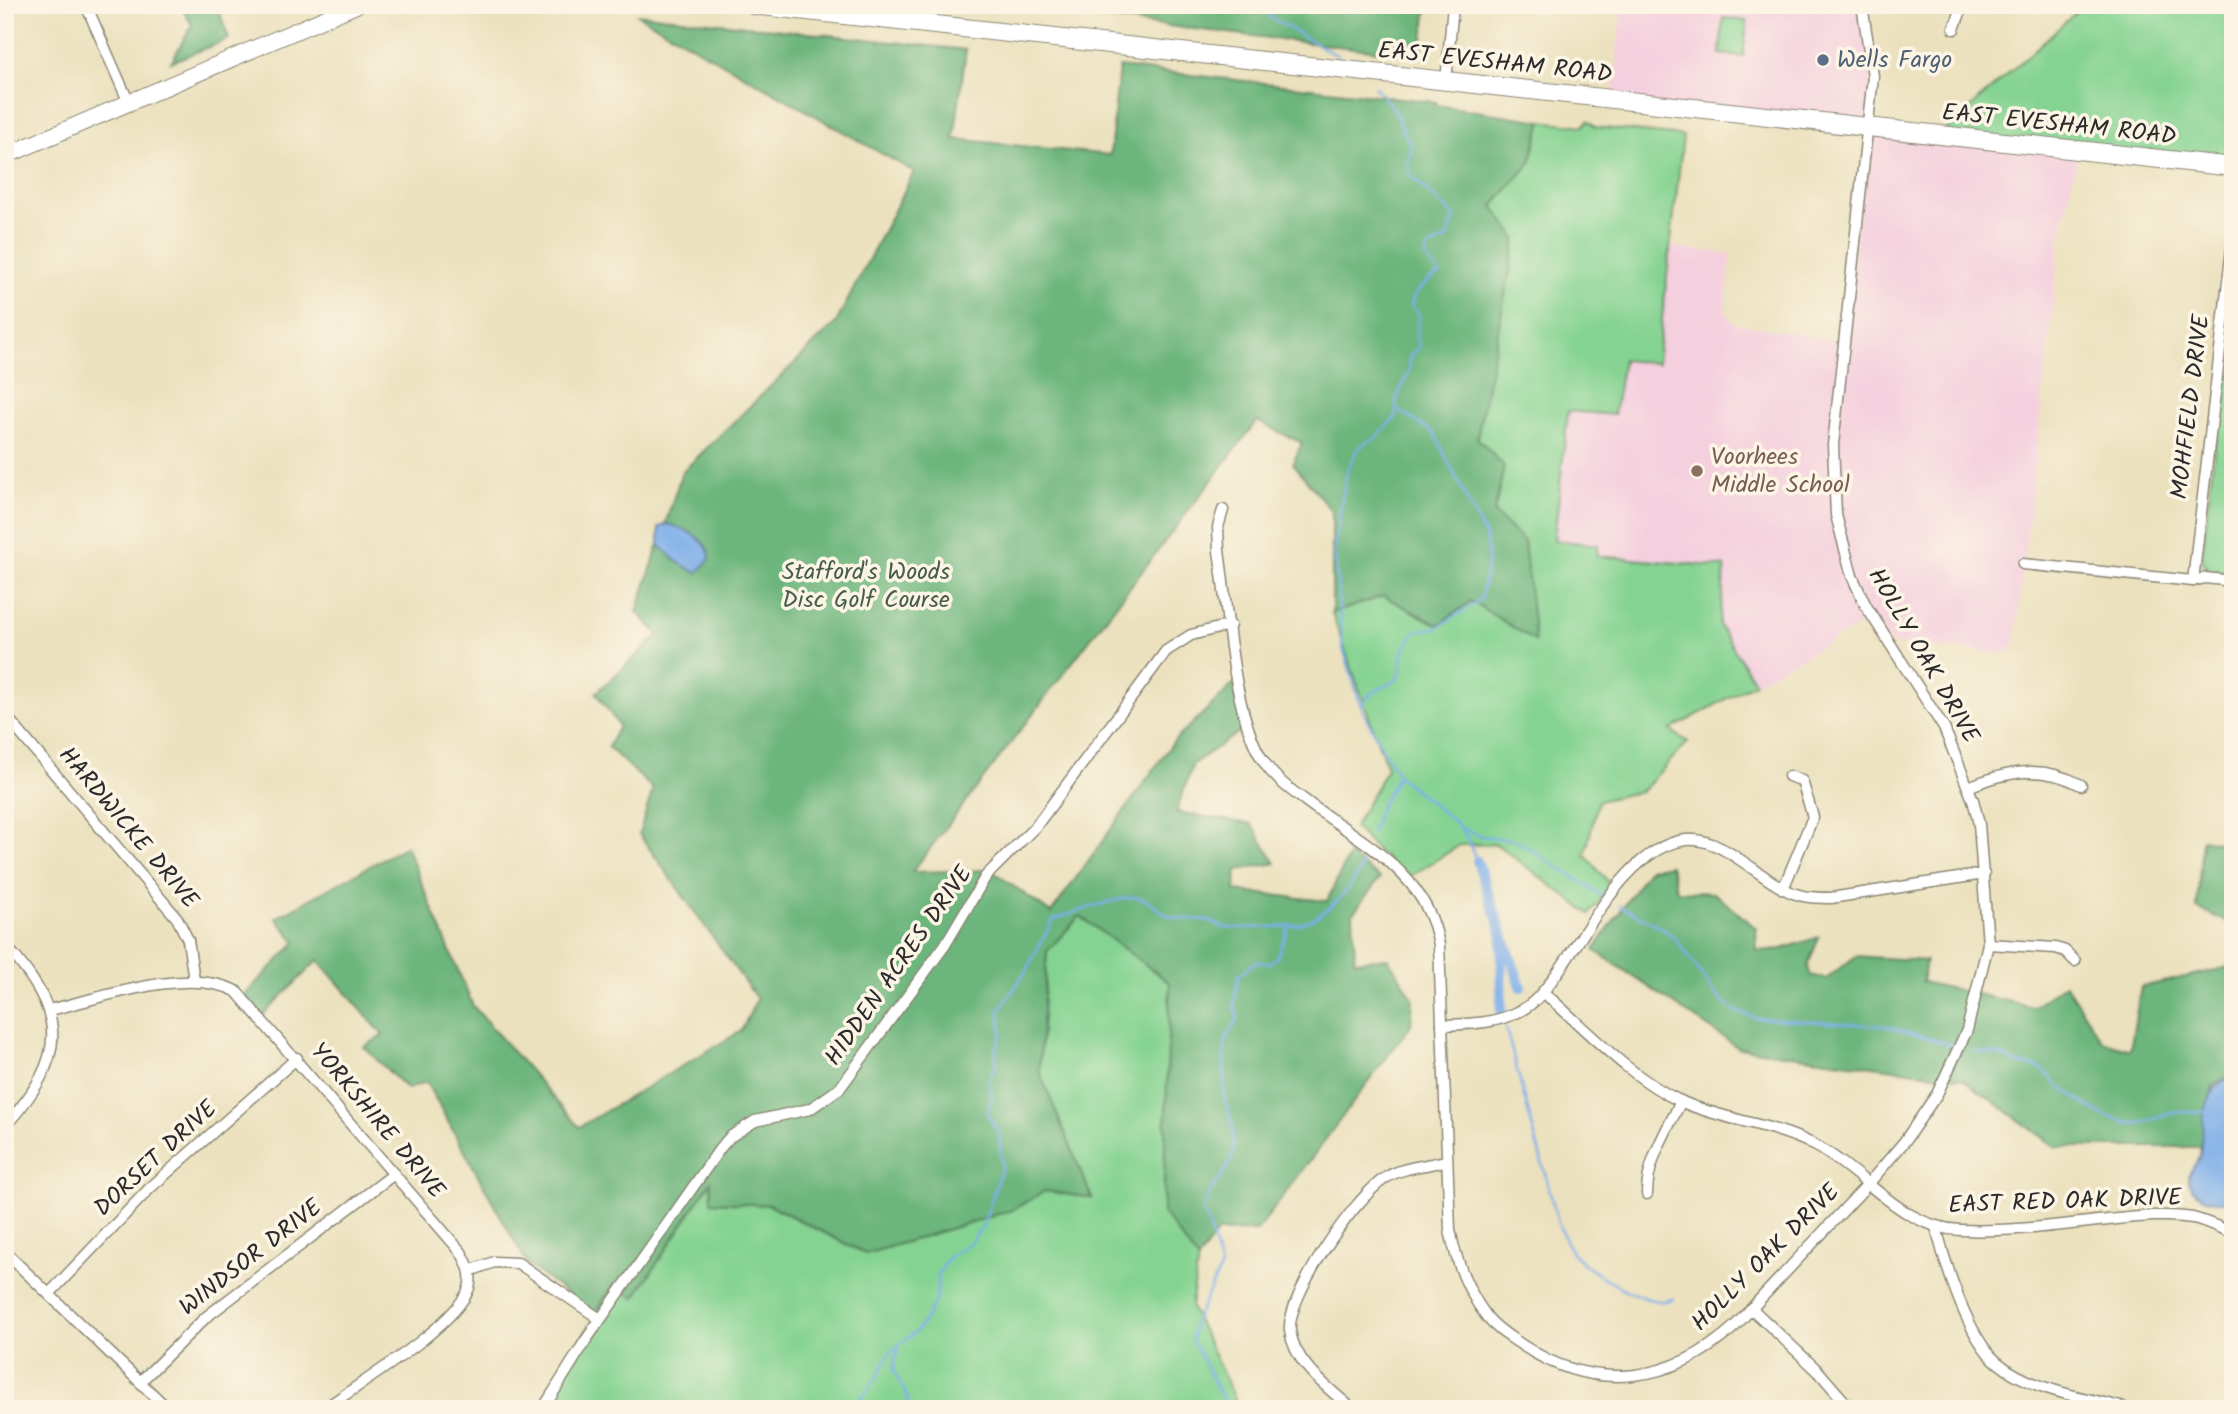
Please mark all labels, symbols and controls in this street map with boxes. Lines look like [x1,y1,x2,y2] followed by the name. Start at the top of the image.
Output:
[1376,31,1614,95] street label: EAST EVESHAM ROAD
[1837,41,1952,80] place label: Wells Fargo
[1815,52,1831,68] marker: Wells Fargo
[1940,93,2178,157] street label: EAST EVESHAM ROAD
[2160,312,2222,502] street label: MOHFIELD DRIVE
[1711,438,1850,505] place label: Voorhees Middle School
[1689,463,1705,479] marker: Voorhees Middle School
[782,553,950,620] park label: Stafford's Woods Disc Golf Course
[1857,561,1990,752] street label: HOLLY OAK DRIVE
[48,738,209,919] street label: HARDWICKE DRIVE
[815,857,984,1074] street label: HIDDEN ACRES DRIVE
[300,1034,455,1209] street label: YORKSHIRE DRIVE
[85,1090,227,1227] street label: DORSET DRIVE
[1682,1174,1850,1342] street label: HOLLY OAK DRIVE
[1947,1178,2183,1226] street label: EAST RED OAK DRIVE
[171,1189,332,1327] street label: WINDSOR DRIVE

